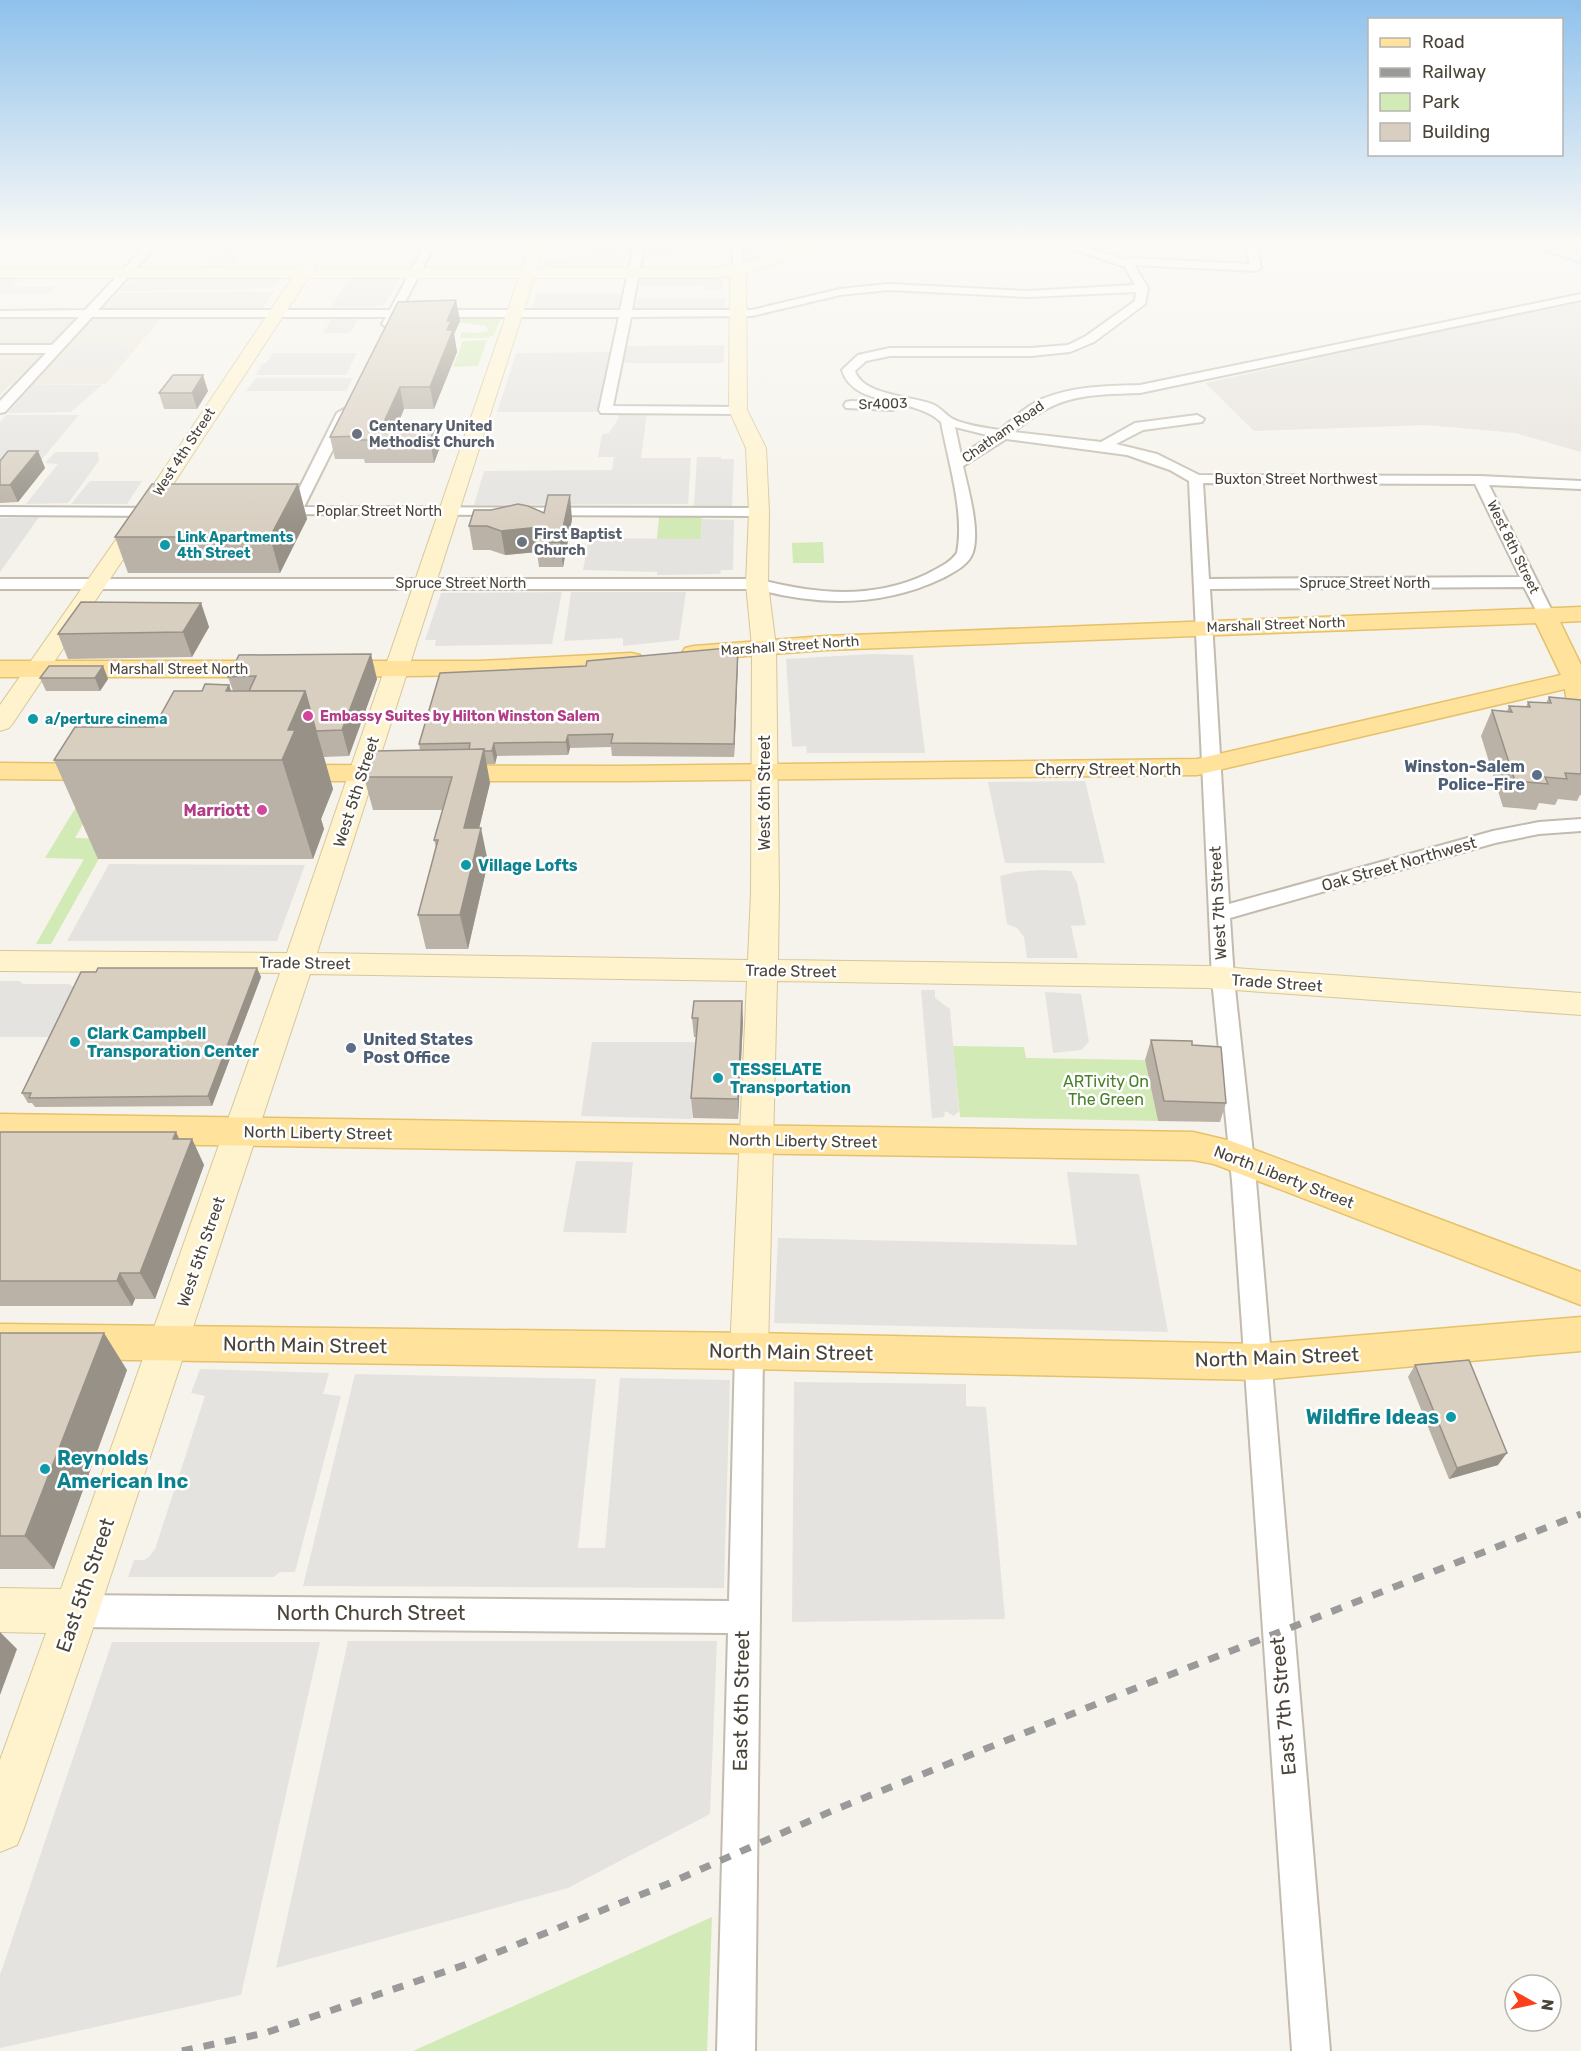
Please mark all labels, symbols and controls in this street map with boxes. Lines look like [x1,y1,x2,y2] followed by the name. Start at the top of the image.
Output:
[1368,18,1563,156] legend
[1422,31,1465,53] text: Road
[1422,61,1486,83] text: Railway
[1422,91,1460,113] text: Park
[1422,121,1490,143] text: Building
[858,395,908,413] street label: Sr4003
[959,397,1047,467] street label: Chatham Road
[149,404,219,499] street label: West 4th Street
[369,418,495,451] place label: Centenary United Methodist Church
[350,427,364,441] marker: Centenary United Methodist Church
[1214,471,1378,488] street label: Buxton Street Northwest
[1483,498,1543,597] street label: West 8th Street
[316,503,442,520] street label: Poplar Street North
[534,526,622,559] place label: First Baptist Church
[177,529,294,562] place label: Link Apartments 4th Street
[515,535,529,549] marker: First Baptist Church
[158,538,172,552] marker: Link Apartments 4th Street
[396,575,526,592] street label: Spruce Street North
[1300,575,1430,592] street label: Spruce Street North
[1206,614,1346,636] street label: Marshall Street North
[720,633,860,659] street label: Marshall Street North
[110,661,248,678] street label: Marshall Street North
[320,708,600,725] place label: Embassy Suites by Hilton Winston Salem
[301,709,315,723] marker: Embassy Suites by Hilton Winston Salem
[45,711,167,728] place label: a/perture cinema
[26,712,40,726] marker: a/perture cinema
[329,734,383,850] street label: West 5th Street
[755,735,774,851] street label: West 6th Street
[1404,757,1525,794] place label: Winston-Salem Police-Fire
[1035,760,1181,779] street label: Cherry Street North
[1530,768,1544,782] marker: Winston-Salem Police-Fire
[184,801,251,820] place label: Marriott
[255,803,269,817] marker: Marriott
[1319,833,1479,895] street label: Oak Street Northwest
[1206,846,1230,960] street label: West 7th Street
[478,856,578,875] place label: Village Lofts
[459,858,473,872] marker: Village Lofts
[259,953,351,973] street label: Trade Street
[745,961,837,981] street label: Trade Street
[1231,970,1323,996] street label: Trade Street
[87,1024,260,1061] place label: Clark Campbell Transporation Center
[363,1030,473,1067] place label: United States Post Office
[68,1035,82,1049] marker: Clark Campbell Transporation Center
[344,1041,358,1055] marker: United States Post Office
[730,1060,851,1097] place label: TESSELATE Transportation
[711,1071,725,1085] marker: TESSELATE Transportation
[1063,1072,1149,1109] park label: ARTivity On The Green
[244,1122,392,1144] street label: North Liberty Street
[729,1130,877,1152] street label: North Liberty Street
[1211,1142,1357,1212] street label: North Liberty Street
[173,1194,229,1310] street label: West 5th Street
[223,1332,388,1358] street label: North Main Street
[709,1339,874,1365] street label: North Main Street
[1194,1342,1360,1372] street label: North Main Street
[1306,1405,1439,1429] place label: Wildfire Ideas
[1444,1410,1458,1424] marker: Wildfire Ideas
[57,1446,188,1493] place label: Reynolds American Inc
[38,1462,52,1476] marker: Reynolds American Inc
[51,1514,119,1655] street label: East 5th Street
[277,1601,466,1625] street label: North Church Street
[728,1630,754,1772] street label: East 6th Street
[1265,1636,1301,1776] street label: East 7th Street
[1503,1973,1563,2033] north arrow
[1537,1998,1558,2012] text: N

